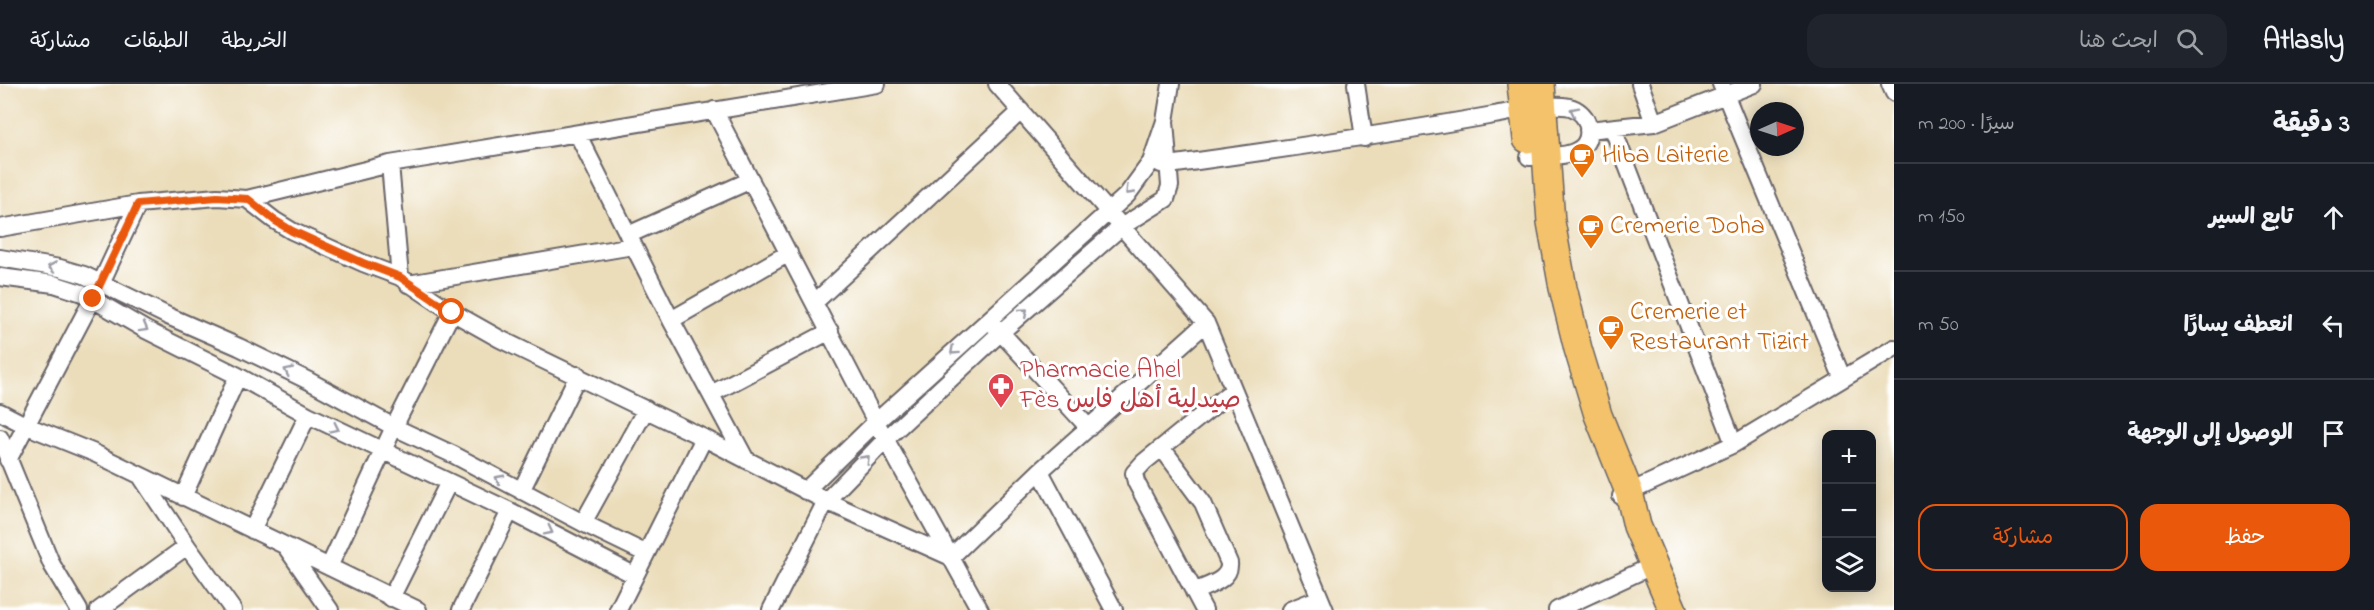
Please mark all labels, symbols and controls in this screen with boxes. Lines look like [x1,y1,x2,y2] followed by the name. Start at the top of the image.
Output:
[1807,14,2227,68] search box
[2263,21,2344,62] text: Atlasly
[2173,25,2206,58] icon: search
[2079,26,2158,58] text: ابحث هنا
[30,27,91,57] text: مشاركة
[124,27,189,57] text: الطبقات
[222,27,287,57] text: الخريطة
[1750,102,1804,156] north arrow
[2273,106,2350,144] text: 3 دقيقة
[1570,107,1580,118] one-way arrow
[1918,110,2015,139] text: سيرًا · 200 m
[1602,137,1730,175] place label: Hiba Laiterie
[1567,141,1597,179] cafe icon: Hiba Laiterie
[1125,184,1136,194] one-way arrow
[2317,201,2350,234] icon: ahead
[2209,202,2293,234] text: تابع السير
[1918,203,1965,232] text: 150 m
[1610,208,1765,246] place label: Cremerie Doha
[1576,212,1606,250] cafe icon: Cremerie Doha
[47,261,56,273] one-way arrow
[79,285,105,311] route end
[1630,294,1809,362] place label: Cremerie et Restaurant Tizirt
[438,298,464,324] route start
[1017,308,1028,319] one-way arrow
[2317,309,2350,342] icon: left
[2184,310,2293,342] text: انعطف يسارًا
[1918,311,1959,340] text: 50 m
[1596,313,1626,351] cafe icon: Cremerie et Restaurant Tizirt
[137,321,148,333] one-way arrow
[950,344,961,355] one-way arrow
[1019,352,1241,420] place label: Pharmacie Ahel Fès صيدلية أهل فاس
[284,366,295,378] one-way arrow
[986,371,1016,409] pharmacy icon: Pharmacie Ahel Fès صيدلية أهل فاس
[2317,417,2350,450] icon: arrive
[2127,418,2293,450] text: الوصول إلى الوجهة
[329,421,340,432] one-way arrow
[1822,430,1876,592] map controls
[1822,430,1876,484] button: +
[859,456,870,467] one-way arrow
[495,475,505,486] one-way arrow
[1822,484,1876,538] button: −
[1918,504,2128,571] button: مشاركة
[2140,504,2350,571] button: حفظ
[542,524,553,535] one-way arrow
[1822,538,1876,592] button: layers

